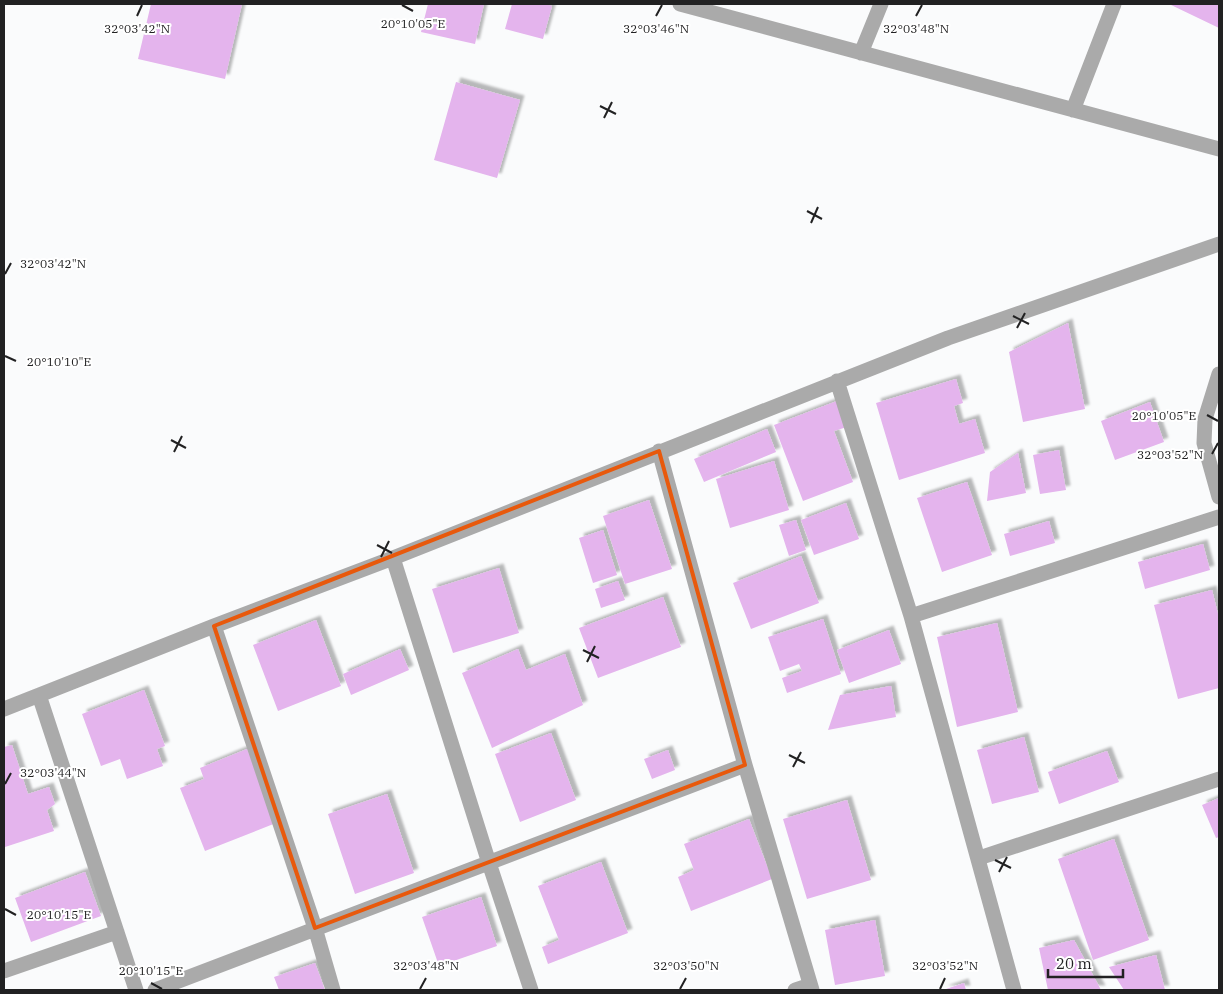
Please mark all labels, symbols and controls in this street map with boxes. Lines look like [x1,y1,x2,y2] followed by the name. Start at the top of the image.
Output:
[381,16,445,31] text: 20°10'05"E
[104,21,170,36] text: 32°03'42"N
[623,21,689,36] text: 32°03'46"N
[883,21,949,36] text: 32°03'48"N
[20,256,86,271] text: 32°03'42"N
[27,354,91,369] text: 20°10'10"E
[1132,408,1196,423] text: 20°10'05"E
[1137,447,1203,462] text: 32°03'52"N
[20,765,86,780] text: 32°03'44"N
[27,907,91,922] text: 20°10'15"E
[1048,946,1123,978] scale bar
[1056,954,1092,973] text: 20 m
[393,958,459,973] text: 32°03'48"N
[653,958,719,973] text: 32°03'50"N
[912,958,978,973] text: 32°03'52"N
[119,963,183,978] text: 20°10'15"E

